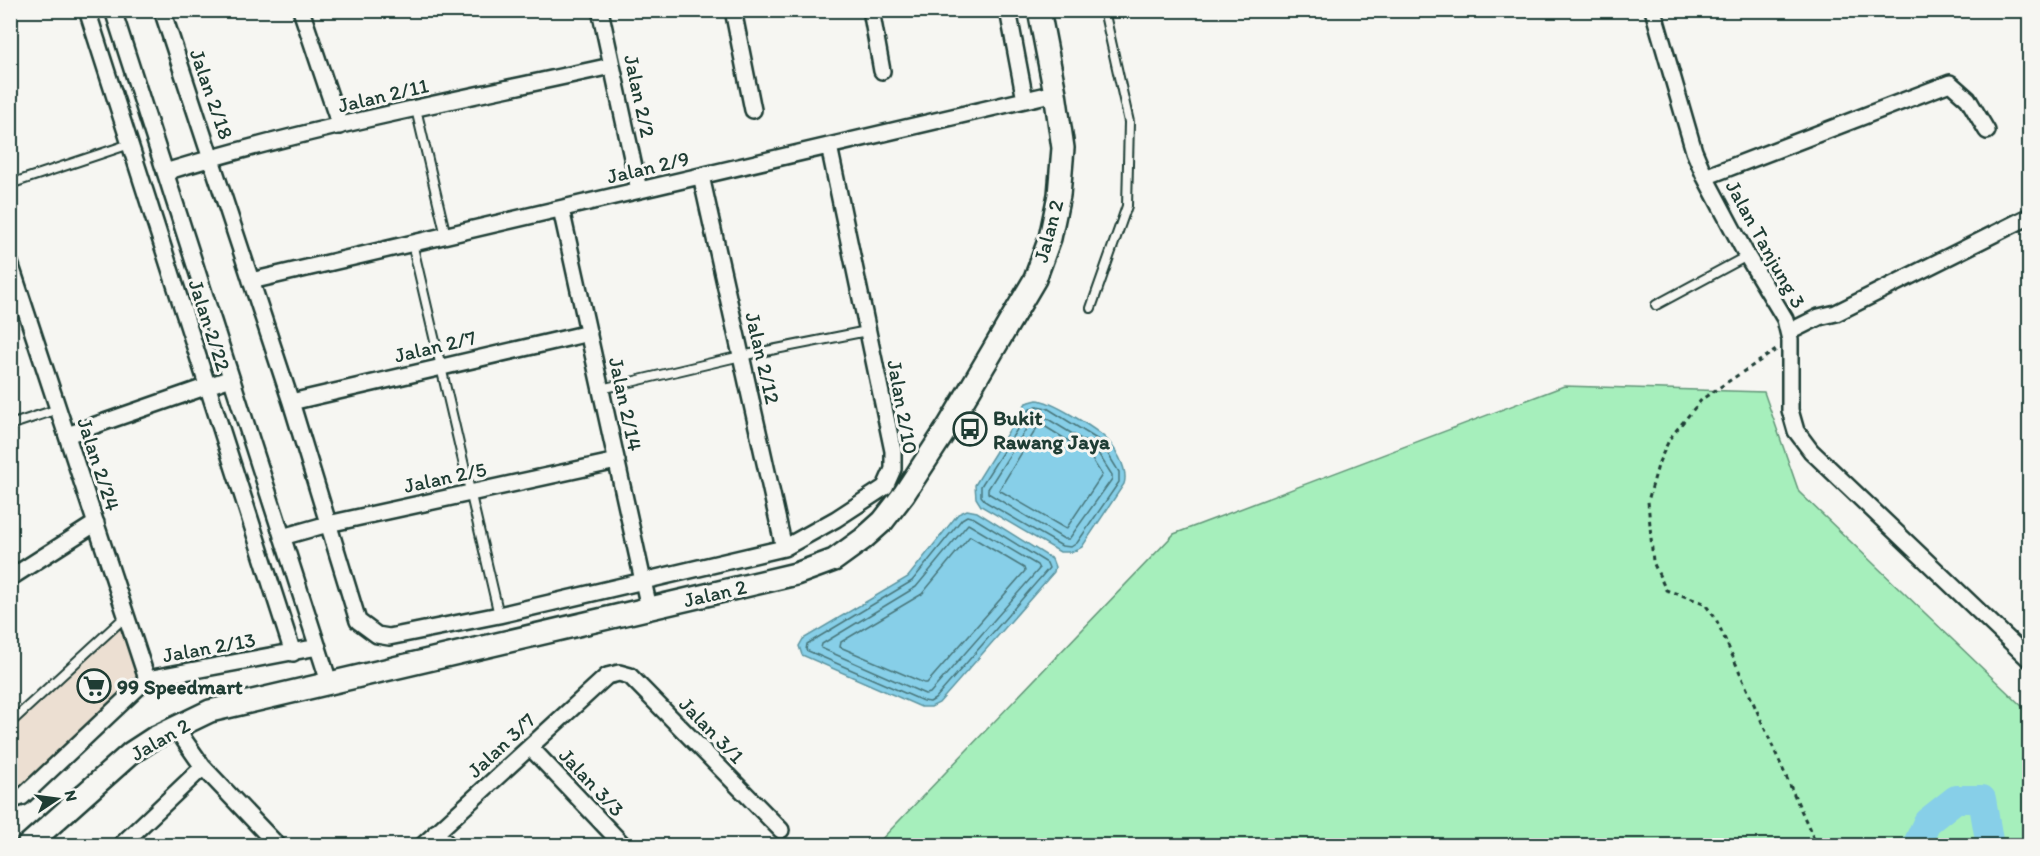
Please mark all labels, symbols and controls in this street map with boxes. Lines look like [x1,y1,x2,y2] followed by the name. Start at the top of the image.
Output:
[185,45,239,143] street label: Jalan 2/18
[619,52,661,140] street label: Jalan 2/2
[335,72,431,118] street label: Jalan 2/11
[604,145,692,189] street label: Jalan 2/9
[1721,176,1811,312] street label: Jalan Tanjung 3
[1028,197,1068,265] street label: Jalan 2
[183,276,237,374] street label: Jalan 2/22
[740,310,786,406] street label: Jalan 2/12
[392,324,478,368] street label: Jalan 2/7
[604,355,648,454] street label: Jalan 2/14
[882,358,924,456] street label: Jalan 2/10
[993,405,1111,455] place label: Bukit Rawang Jaya
[952,411,988,447] bus stop icon: Bukit Rawang Jaya
[72,414,126,514] street label: Jalan 2/24
[401,456,489,498] street label: Jalan 2/5
[681,574,749,612] street label: Jalan 2
[161,627,257,667] street label: Jalan 2/13
[76,668,112,704] supermarket icon: 99 Speedmart
[117,674,243,700] place label: 99 Speedmart
[674,691,750,769] street label: Jalan 3/1
[462,707,540,783] street label: Jalan 3/7
[126,712,194,766] street label: Jalan 2
[554,743,630,821] street label: Jalan 3/3
[27,769,87,829] north arrow
[61,788,82,803] text: N

